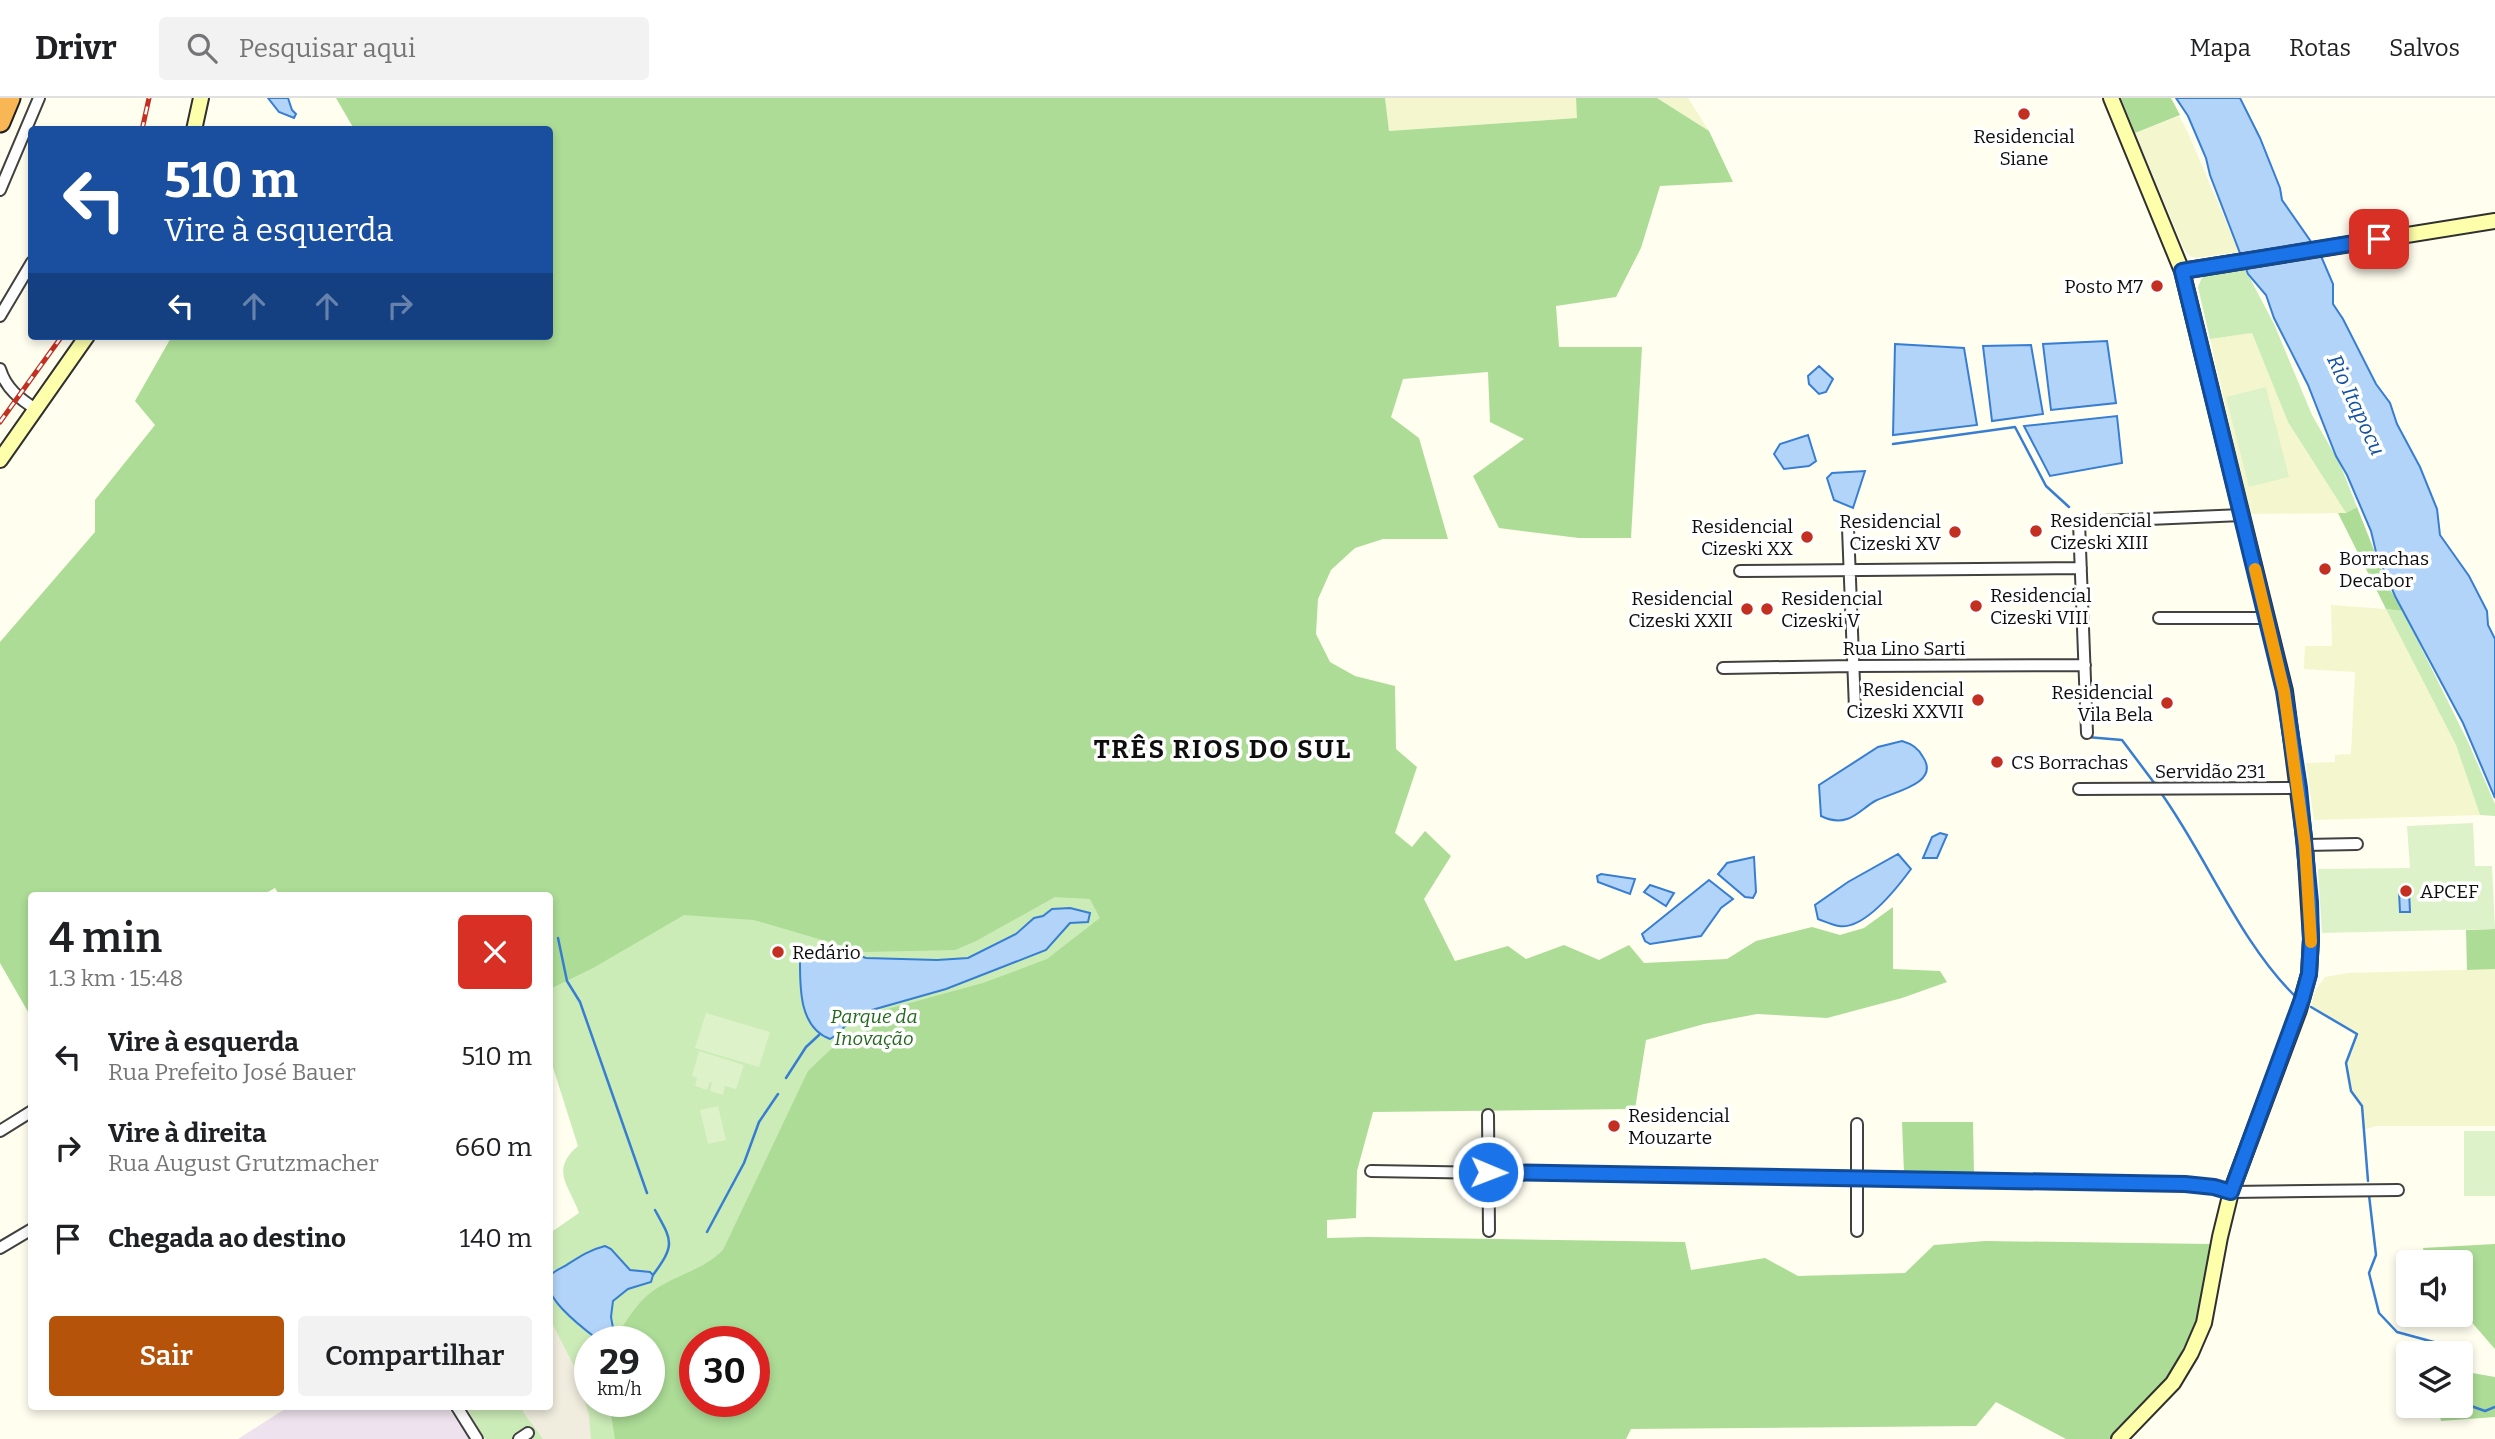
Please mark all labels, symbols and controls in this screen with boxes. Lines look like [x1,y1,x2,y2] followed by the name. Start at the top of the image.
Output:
[159,17,649,80] search box
[35,28,117,68] text: Drivr
[183,29,221,67] icon: search
[239,33,416,64] text: Pesquisar aqui
[2189,34,2251,62] text: Mapa
[2289,34,2351,62] text: Rotas
[2389,34,2460,62] text: Salvos
[2016,106,2032,122] marker: Residencial Siane
[1973,125,2075,170] place label: Residencial Siane
[164,151,298,210] text: 510 m
[49,154,140,245] icon: left
[2349,209,2409,269] pin
[164,211,394,249] text: Vire à esquerda
[2360,220,2398,258] icon: arrive
[2064,275,2143,298] place label: Posto M7
[2149,278,2165,294] marker: Posto M7
[162,287,200,325] icon: left
[235,287,273,325] icon: ahead
[308,287,346,325] icon: ahead
[381,287,419,325] icon: right
[2321,350,2391,460] water label: Rio Itapocu
[2050,509,2152,554] place label: Residencial Cizeski XIII
[1839,510,1942,555] place label: Residencial Cizeski XV
[1691,515,1793,560] place label: Residencial Cizeski XX
[2028,523,2044,539] marker: Residencial Cizeski XIII
[1947,524,1963,540] marker: Residencial Cizeski XV
[1799,529,1815,545] marker: Residencial Cizeski XX
[2339,547,2429,592] place label: Borrachas Decabor
[2317,561,2333,577] marker: Borrachas Decabor
[1990,584,2092,629] place label: Residencial Cizeski VIII
[1628,587,1733,632] place label: Residencial Cizeski XXII
[1781,587,1883,632] place label: Residencial Cizeski V
[1968,598,1984,614] marker: Residencial Cizeski VIII
[1739,601,1755,617] marker: Residencial Cizeski XXII
[1759,601,1775,617] marker: Residencial Cizeski V
[1842,637,1966,660] street label: Rua Lino Sarti
[1846,678,1964,723] place label: Residencial Cizeski XXVII
[2051,681,2154,726] place label: Residencial Vila Bela
[1970,692,1986,708] marker: Residencial Cizeski XXVII
[2159,695,2175,711] marker: Residencial Vila Bela
[1094,734,1352,765] district label: TRÊS RIOS DO SUL
[2011,751,2128,774] place label: CS Borrachas
[1989,754,2005,770] marker: CS Borrachas
[2155,760,2266,783] street label: Servidão 231
[2420,880,2479,903] place label: APCEF
[2398,883,2414,899] marker: APCEF
[49,913,162,963] text: 4 min
[458,915,532,989] button: close
[792,941,861,964] place label: Redário
[770,944,786,960] marker: Redário
[49,964,183,992] text: 1.3 km · 15:48
[830,1005,918,1050] park label: Parque da Inovação
[108,1027,299,1058] text: Vire à esquerda
[49,1038,87,1076] icon: left
[461,1041,532,1072] text: 510 m
[108,1058,356,1086] text: Rua Prefeito José Bauer
[1628,1104,1730,1149] place label: Residencial Mouzarte
[108,1118,267,1149] text: Vire à direita
[1606,1118,1622,1134] marker: Residencial Mouzarte
[49,1129,87,1167] icon: right
[455,1132,532,1163] text: 660 m
[1451,1135,1525,1209] position arrow
[108,1149,379,1177] text: Rua August Grutzmacher
[49,1220,87,1258] icon: arrive
[108,1223,346,1254] text: Chegada ao destino
[460,1223,532,1254] text: 140 m
[2396,1250,2473,1418] map controls
[2396,1250,2473,1327] button: sound
[49,1316,284,1396] button: Sair
[298,1316,532,1396] button: Compartilhar
[679,1326,770,1417] speed limit sign: 30
[599,1341,640,1383] text: 29
[2396,1341,2473,1418] button: layers
[597,1378,642,1400] text: km/h

